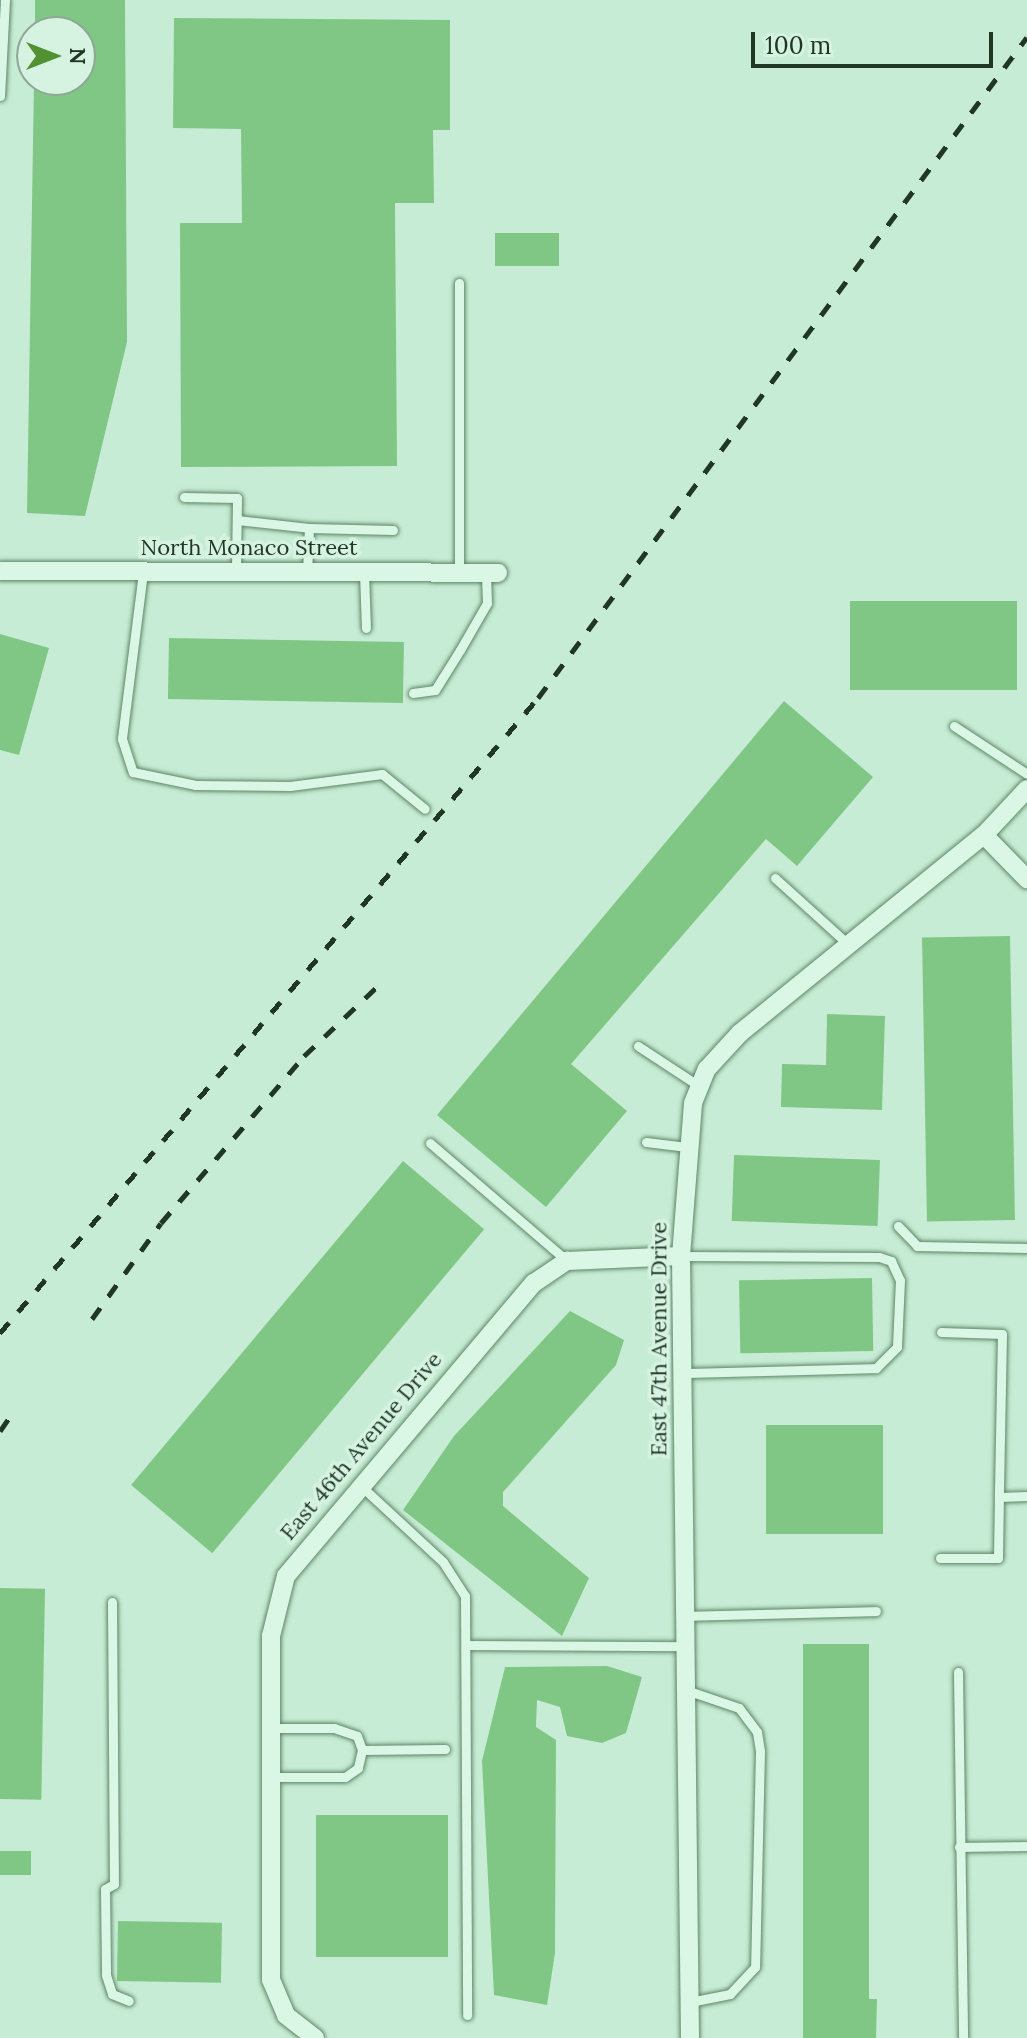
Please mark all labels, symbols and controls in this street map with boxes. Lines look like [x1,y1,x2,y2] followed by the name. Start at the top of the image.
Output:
[16,16,96,96] north arrow
[755,16,997,66] scale bar
[765,30,831,61] text: 100 m
[64,47,92,65] text: N
[141,535,357,561] street label: North Monaco Street
[646,1222,672,1456] street label: East 47th Avenue Drive
[275,1347,447,1545] street label: East 46th Avenue Drive

